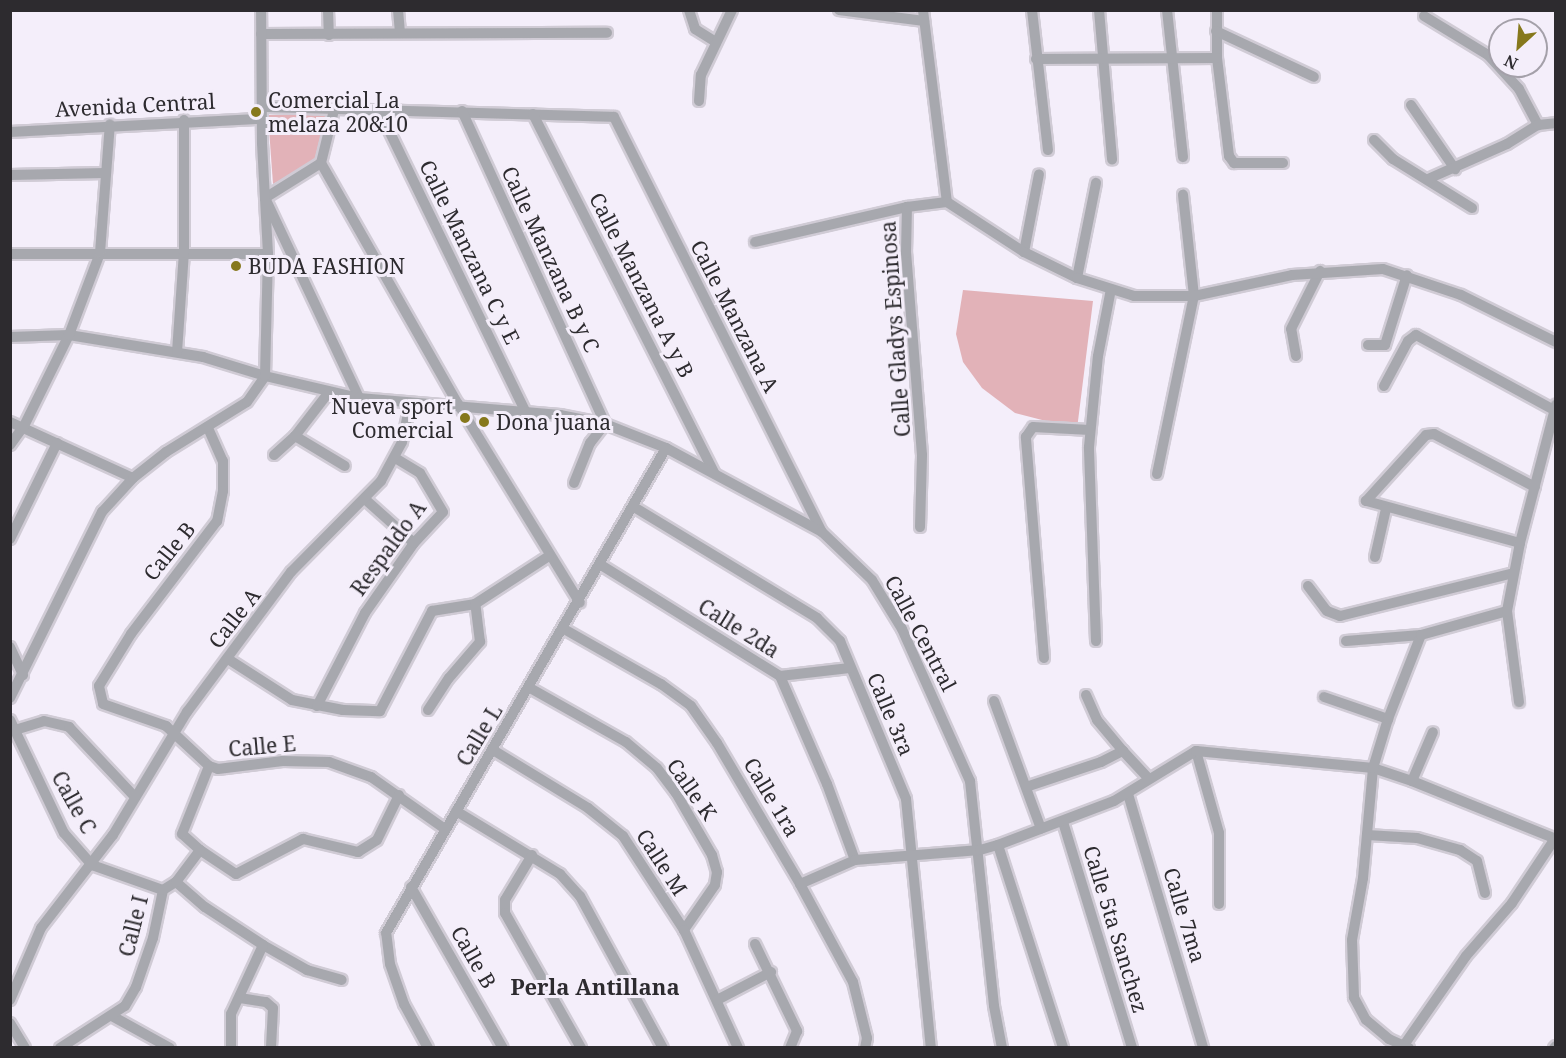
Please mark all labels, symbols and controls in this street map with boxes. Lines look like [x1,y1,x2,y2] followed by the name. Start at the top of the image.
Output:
[1488,18,1548,78] north arrow
[1501,50,1521,75] text: N
[268,87,408,137] place label: Comercial La melaza 20&10
[54,88,216,122] street label: Avenida Central
[249,105,263,119] marker: Comercial La melaza 20&10
[414,156,526,348] street label: Calle Manzana C y E
[497,162,605,356] street label: Calle Manzana B y C
[584,188,700,382] street label: Calle Manzana A y B
[875,220,915,438] street label: Calle Gladys Espinosa
[686,236,784,396] street label: Calle Manzana A
[248,253,405,279] place label: BUDA FASHION
[229,259,243,273] marker: BUDA FASHION
[331,393,453,443] place label: Nueva sport Comercial
[496,409,611,435] place label: Dona juana
[458,411,472,425] marker: Nueva sport Comercial
[477,415,491,429] marker: Dona juana
[345,496,431,600] street label: Respaldo A
[138,517,200,585] street label: Calle B
[880,571,962,695] street label: Calle Central
[203,583,265,653] street label: Calle A
[694,593,784,663] street label: Calle 2da
[862,669,920,759] street label: Calle 3ra
[451,700,507,770] street label: Calle L
[227,731,297,761] street label: Calle E
[662,753,722,825] street label: Calle K
[739,753,805,841] street label: Calle 1ra
[47,766,101,838] street label: Calle C
[631,824,693,900] street label: Calle M
[1079,842,1153,1016] street label: Calle 5ta Sanchez
[1159,865,1211,965] street label: Calle 7ma
[113,893,153,959] street label: Calle I
[446,921,502,993] street label: Calle B
[510,974,680,1000] district label: Perla Antillana

